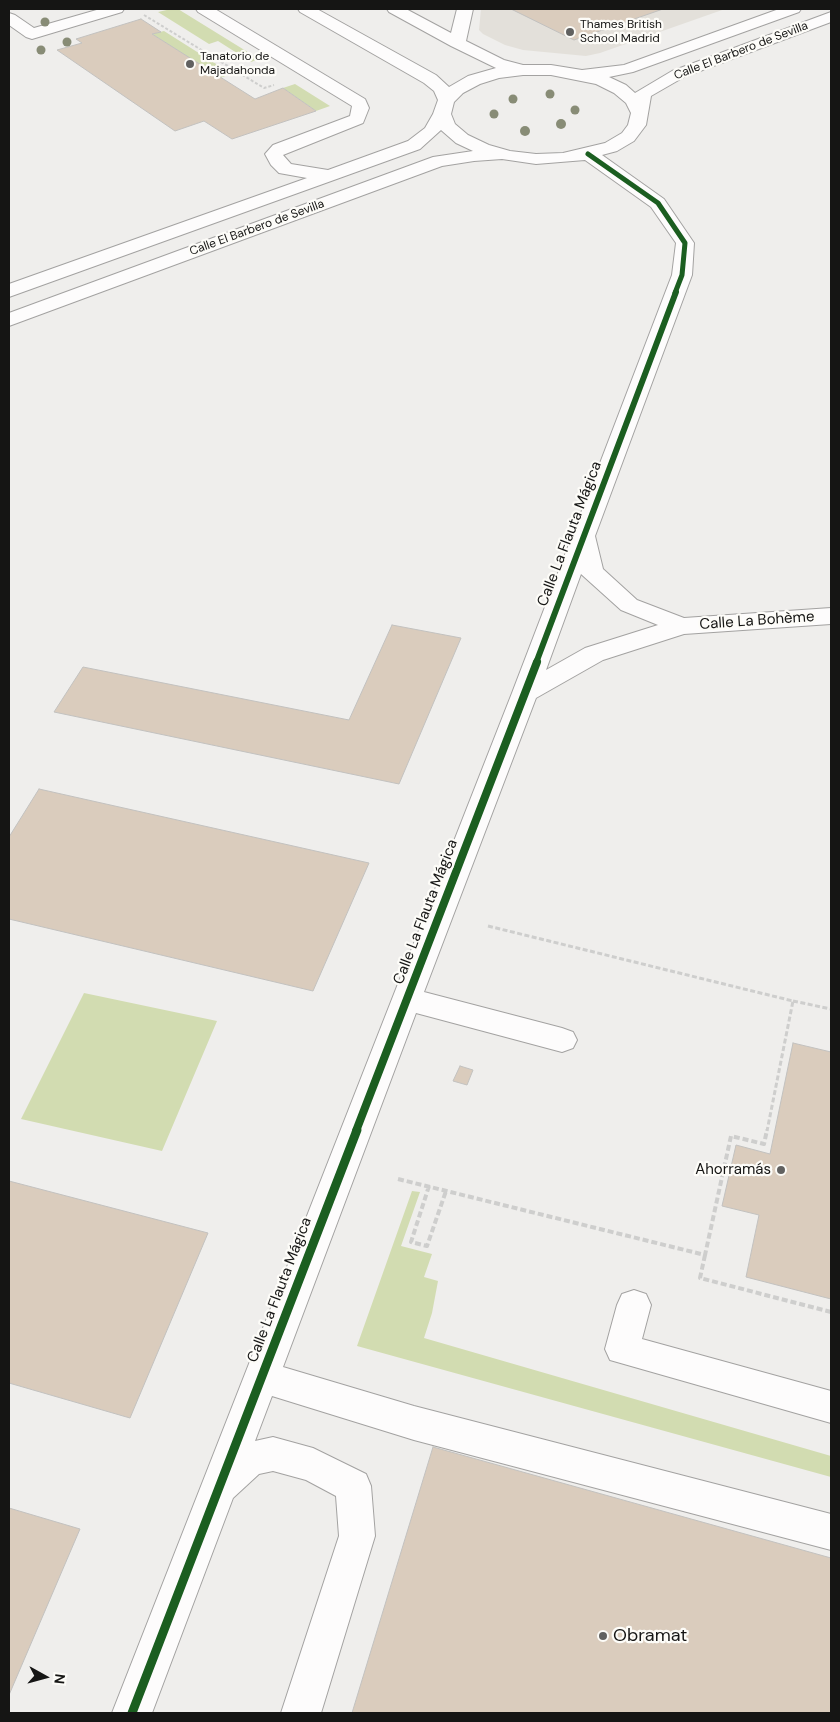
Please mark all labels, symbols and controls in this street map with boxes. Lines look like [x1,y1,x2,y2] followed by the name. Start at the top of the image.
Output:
[580,18,662,46] place label: Thames British School Madrid
[672,19,810,83] street label: Calle El Barbero de Sevilla
[564,26,576,38] marker: Thames British School Madrid
[200,50,275,78] place label: Tanatorio de Majadahonda
[184,58,196,70] marker: Tanatorio de Majadahonda
[188,197,326,259] street label: Calle El Barbero de Sevilla
[534,459,606,609] street label: Calle La Flauta Mágica
[699,608,815,634] street label: Calle La Bohème
[390,837,462,987] street label: Calle La Flauta Mágica
[695,1161,771,1179] place label: Ahorramás
[775,1164,787,1176] marker: Ahorramás
[244,1215,316,1365] street label: Calle La Flauta Mágica
[613,1625,687,1647] place label: Obramat
[597,1630,609,1642] marker: Obramat
[20,1652,70,1702] north arrow
[50,1673,69,1685] text: N

